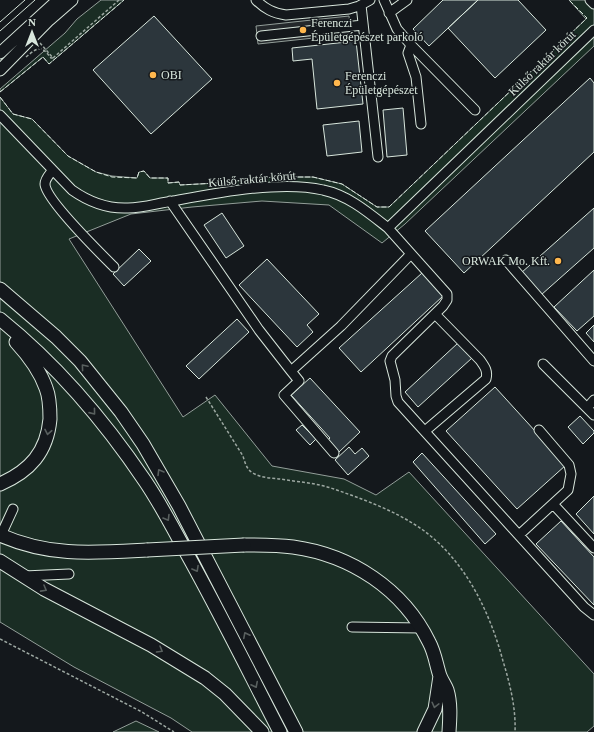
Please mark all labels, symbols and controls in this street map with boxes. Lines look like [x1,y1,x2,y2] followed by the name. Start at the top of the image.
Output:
[12,12,52,52] north arrow
[28,16,36,28] text: N
[311,16,423,44] place label: Ferenczi Épületgépészet parkoló
[298,25,308,35] marker: Ferenczi Épületgépészet parkoló
[505,27,579,99] street label: Külső raktár körút
[161,68,182,82] place label: OBI
[345,69,418,97] place label: Ferenczi Épületgépészet
[148,70,158,80] marker: OBI
[332,78,342,88] marker: Ferenczi Épületgépészet
[208,168,297,190] street label: Külső raktár körút
[462,254,550,268] place label: ORWAK Mo. Kft.
[553,256,563,266] marker: ORWAK Mo. Kft.
[82,364,89,371] one-way arrow
[89,407,96,414] one-way arrow
[44,429,52,435] one-way arrow
[157,469,164,476] one-way arrow
[163,514,170,521] one-way arrow
[191,565,199,572] one-way arrow
[40,585,48,592] one-way arrow
[244,632,251,639] one-way arrow
[156,645,163,652] one-way arrow
[251,680,258,688] one-way arrow
[432,702,440,708] one-way arrow

